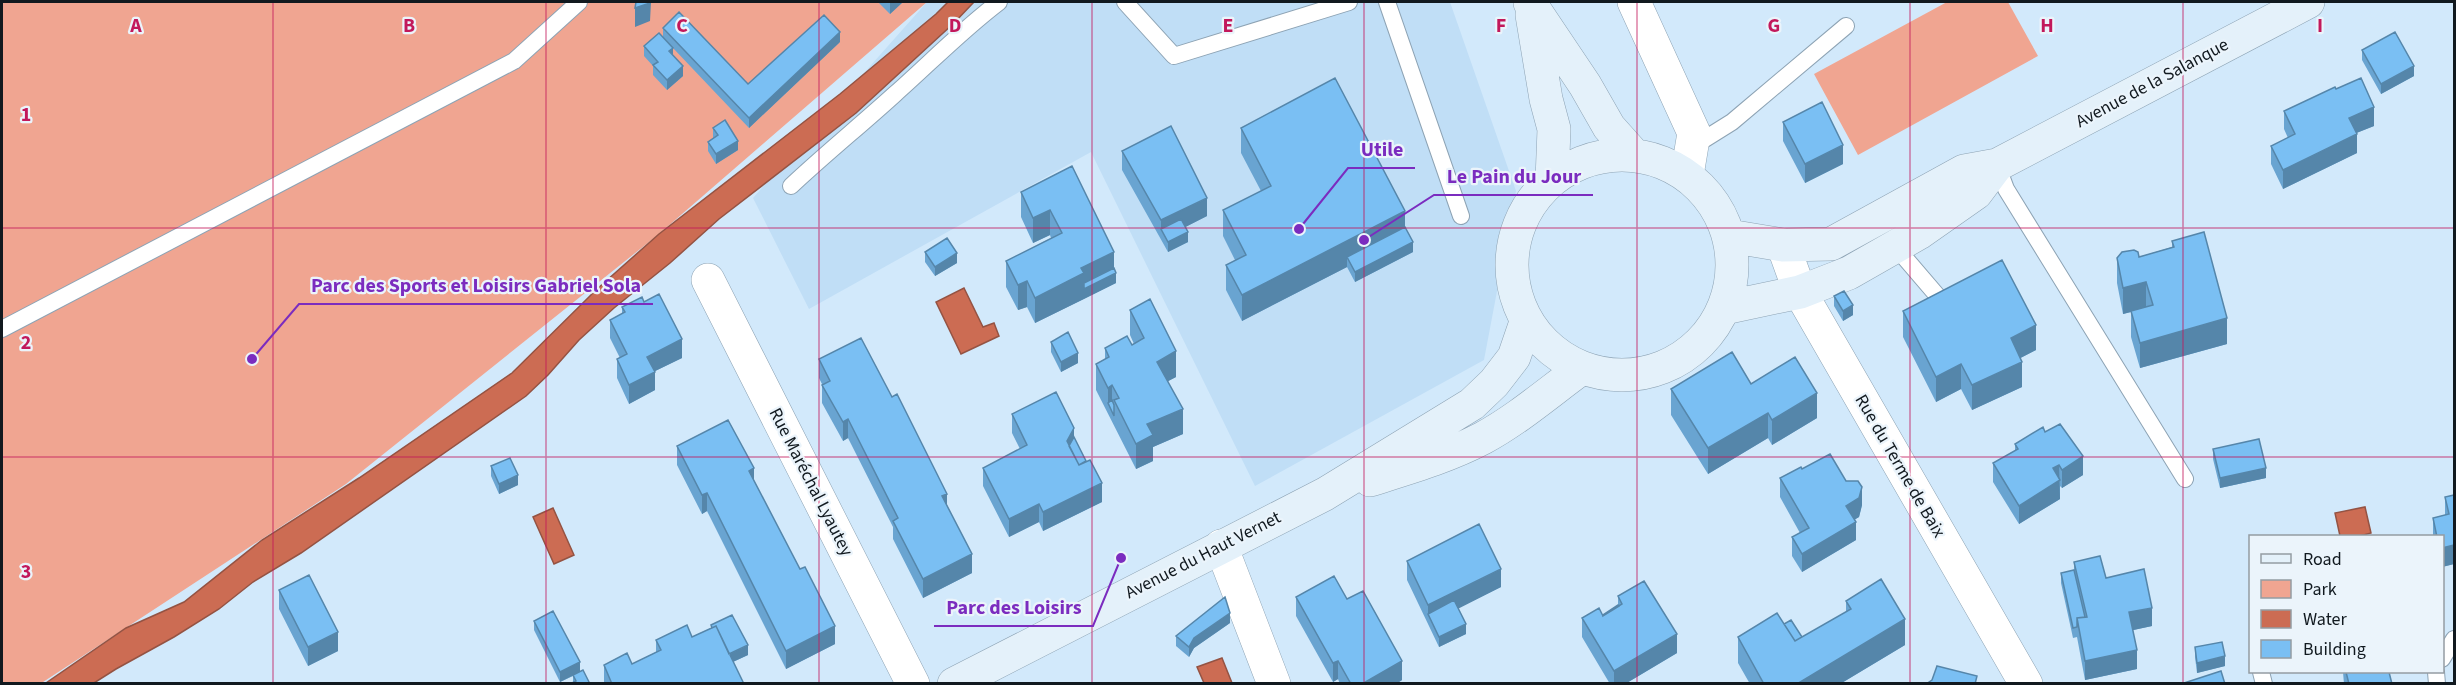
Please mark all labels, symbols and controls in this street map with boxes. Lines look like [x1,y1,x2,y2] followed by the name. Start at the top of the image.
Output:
[129,12,142,40] text: A
[403,12,415,40] text: B
[676,12,688,40] text: C
[949,12,961,40] text: D
[1223,12,1233,40] text: E
[1496,12,1506,40] text: F
[1768,12,1780,40] text: G
[2040,12,2054,40] text: H
[2317,12,2323,40] text: I
[2071,32,2233,134] street label: Avenue de la Salanque
[21,101,31,129] text: 1
[1348,130,1415,168] callout: Utile
[1361,136,1403,164] text: Utile
[1434,157,1593,195] callout: Le Pain du Jour
[1447,163,1581,191] text: Le Pain du Jour
[299,266,653,304] callout: Parc des Sports et Loisirs Gabriel Sola
[311,272,641,300] text: Parc des Sports et Loisirs Gabriel Sola
[21,329,31,357] text: 2
[1849,390,1951,542] street label: Rue du Terme de Baix
[763,404,859,561] street label: Rue Maréchal Lyautey
[1121,505,1285,605] street label: Avenue du Haut Vernet
[2249,535,2444,673] legend
[2303,547,2342,572] text: Road
[21,558,31,586] text: 3
[2303,577,2337,602] text: Park
[934,588,1093,626] callout: Parc des Loisirs
[946,594,1082,622] text: Parc des Loisirs
[2303,607,2347,632] text: Water
[2303,637,2366,662] text: Building

